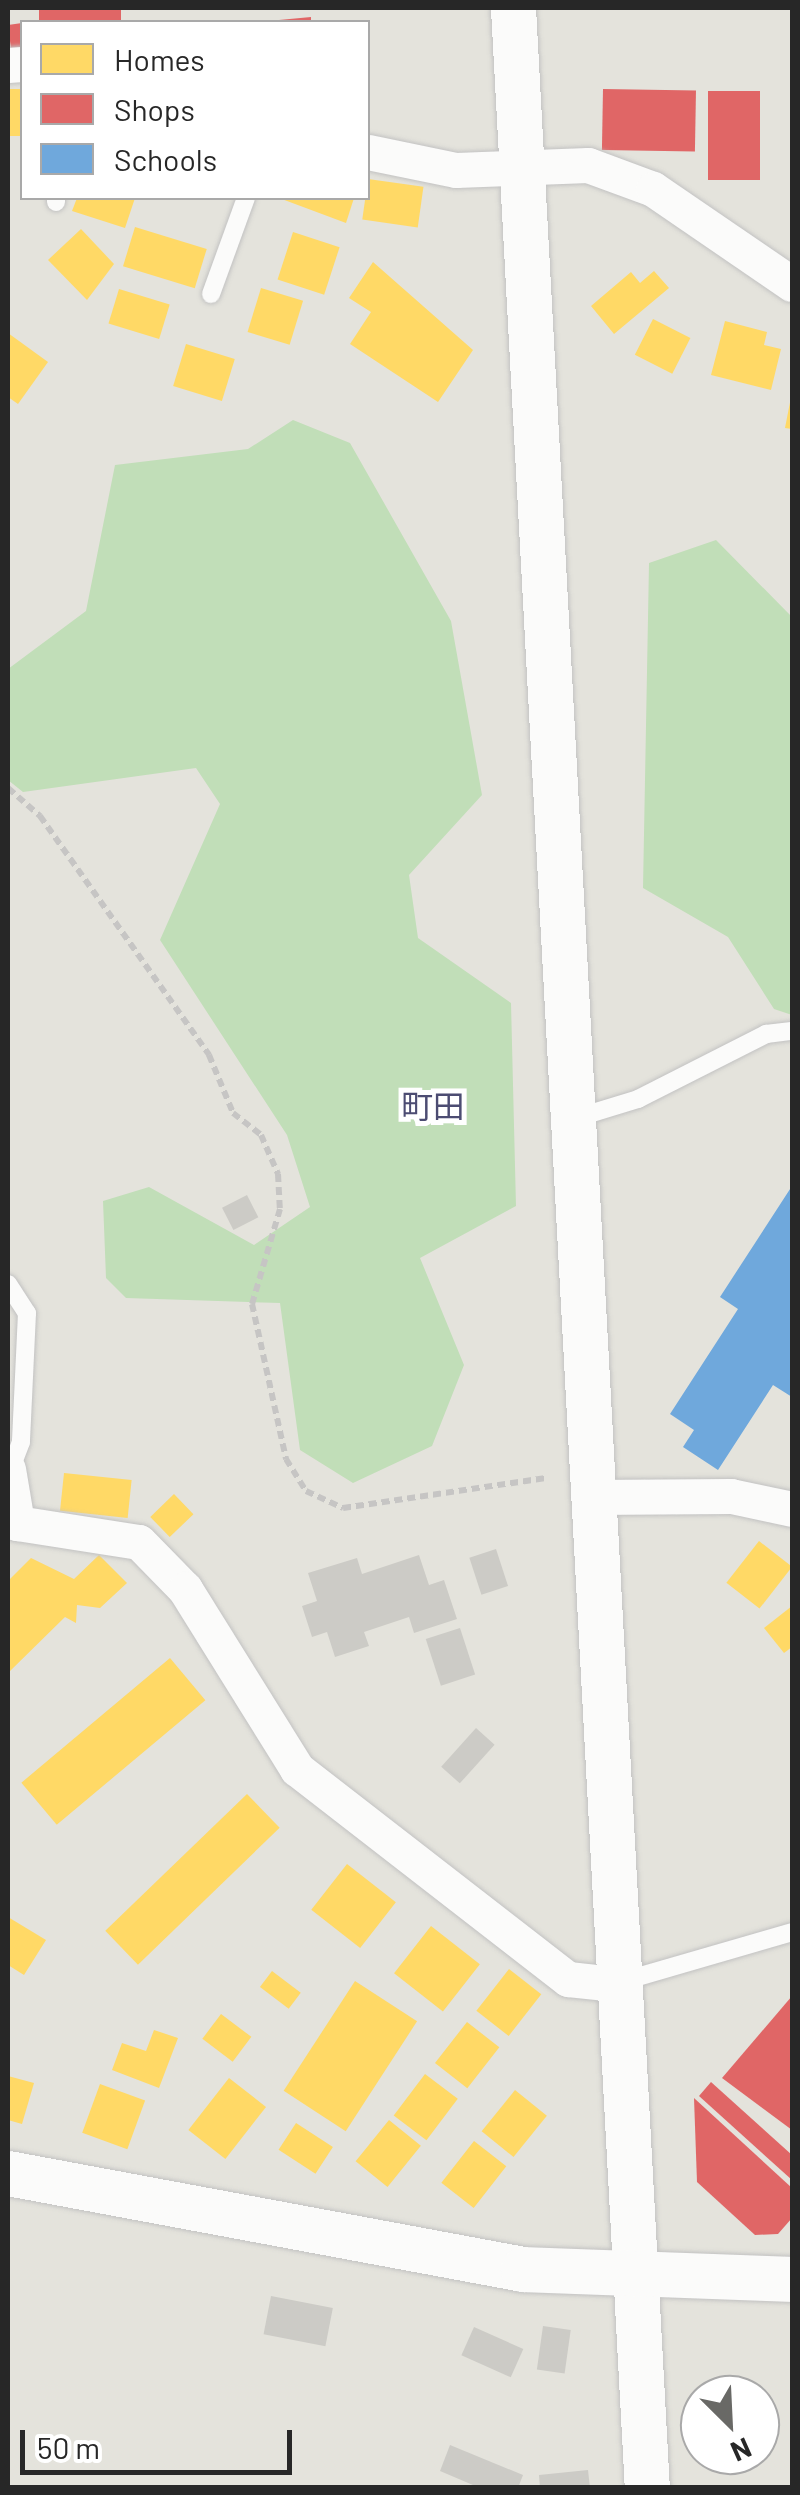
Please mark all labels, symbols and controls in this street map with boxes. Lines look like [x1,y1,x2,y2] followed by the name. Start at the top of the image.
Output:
[20,20,370,200] legend
[114,41,205,77] text: Homes
[114,91,195,127] text: Shops
[114,141,217,177] text: Schools
[401,1086,465,1124] district label: 町田
[680,2375,780,2475] north arrow
[25,2410,298,2472] scale bar
[37,2429,100,2465] text: 50 m
[726,2431,757,2470] text: N

